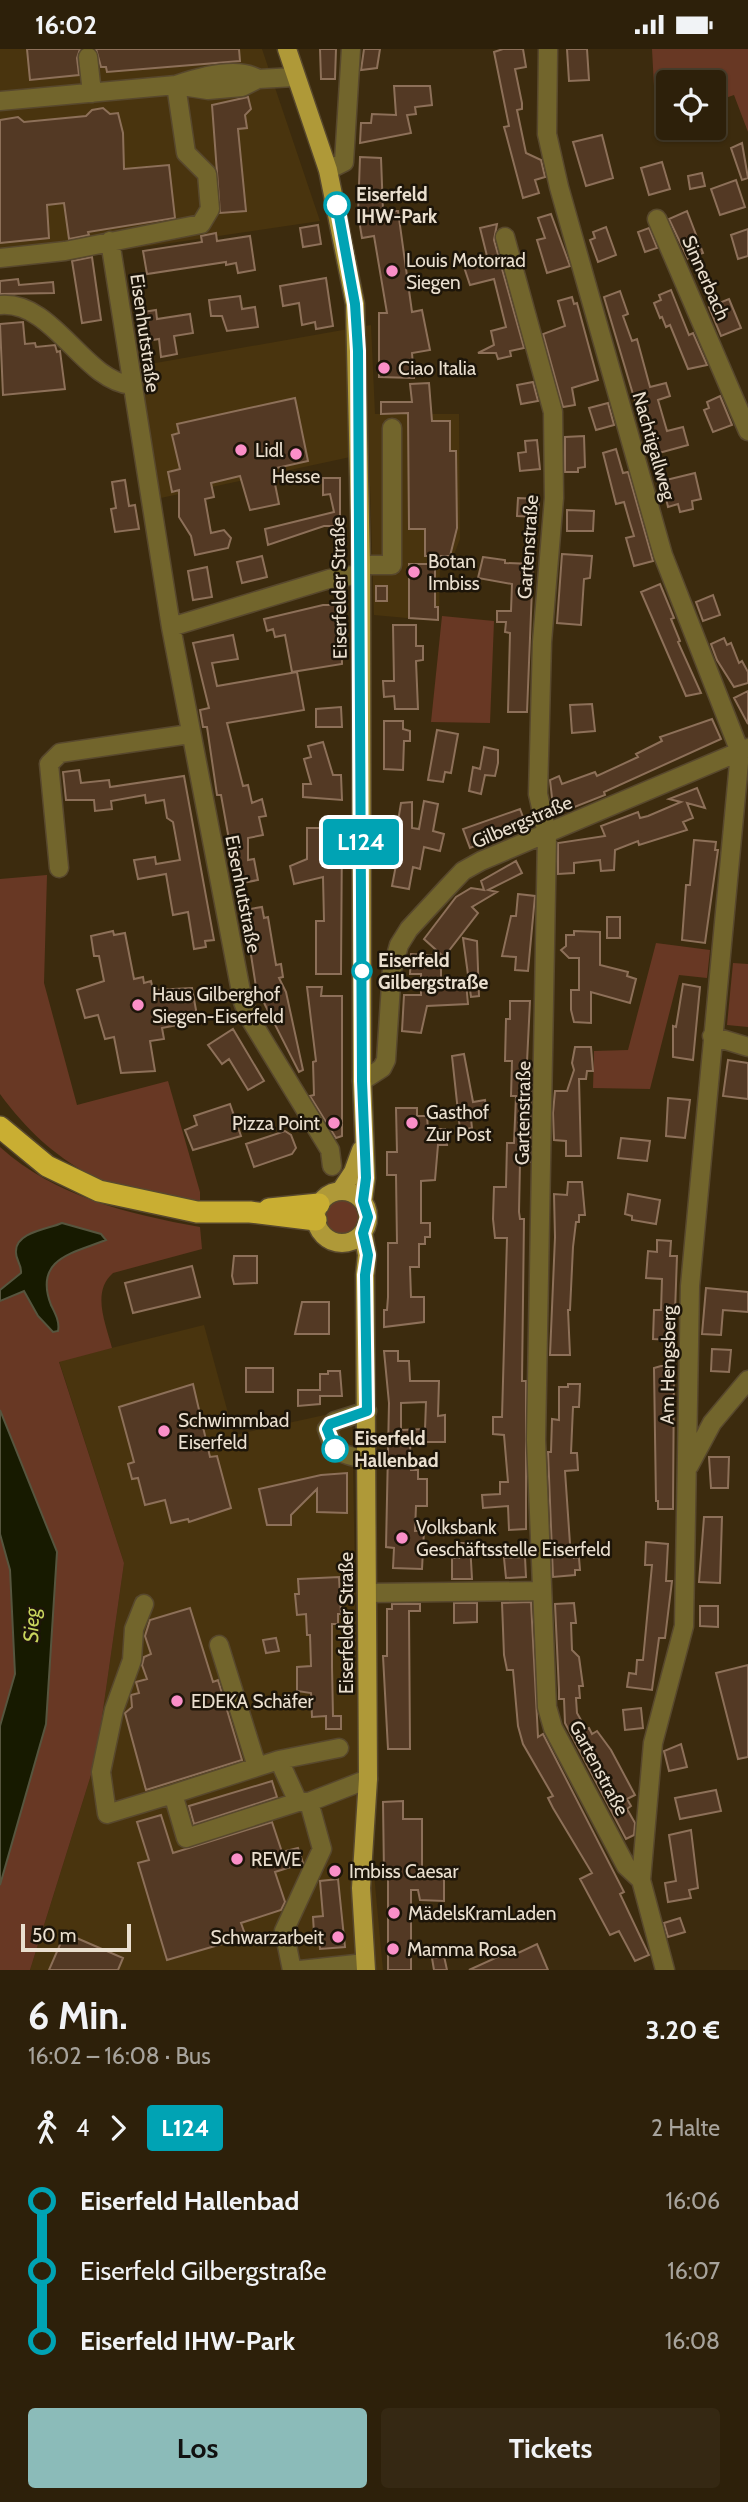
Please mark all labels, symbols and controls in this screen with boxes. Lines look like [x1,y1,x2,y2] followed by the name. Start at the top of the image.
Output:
[35,9,97,41] text: 16:02
[656,70,726,140] map controls
[656,70,726,140] button: locate
[356,183,438,228] place label: Eiserfeld IHW-Park
[324,192,350,218] marker: Eiserfeld IHW-Park
[677,232,735,324] street label: Sinnerbach
[406,249,526,294] place label: Louis Motorrad Siegen
[384,263,400,279] marker: Louis Motorrad Siegen
[125,272,165,394] street label: Eisenhutstraße
[398,357,476,380] place label: Ciao Italia
[376,360,392,376] marker: Ciao Italia
[628,389,681,503] street label: Nachtigallweg
[255,439,284,462] place label: Lidl
[233,442,249,458] marker: Lidl
[288,446,304,462] marker: Hesse
[272,465,320,488] place label: Hesse
[513,494,543,600] street label: Gartenstraße
[326,516,352,659] street label: Eiserfelder Straße
[428,550,480,595] place label: Botan Imbiss
[406,564,422,580] marker: Botan Imbiss
[468,790,576,853] street label: Gilbergstraße
[312,819,410,865] line badge: L124
[337,827,385,856] text: L124
[220,833,266,955] street label: Eisenhutstraße
[378,949,488,994] place label: Eiserfeld Gilbergstraße
[352,961,372,981] marker: Eiserfeld Gilbergstraße
[152,983,284,1028] place label: Haus Gilberghof Siegen-Eiserfeld
[130,997,146,1013] marker: Haus Gilberghof Siegen-Eiserfeld
[511,1060,535,1165] street label: Gartenstraße
[426,1101,492,1146] place label: Gasthof Zur Post
[232,1112,321,1135] place label: Pizza Point
[326,1115,342,1131] marker: Pizza Point
[404,1115,420,1131] marker: Gasthof Zur Post
[655,1305,681,1425] street label: Am Hengsberg
[178,1409,289,1454] place label: Schwimmbad Eiserfeld
[156,1423,172,1439] marker: Schwimmbad Eiserfeld
[354,1427,438,1472] place label: Eiserfeld Hallenbad
[322,1436,348,1462] marker: Eiserfeld Hallenbad
[416,1516,611,1561] place label: Volksbank Geschäftsstelle Eiserfeld
[394,1530,410,1546] marker: Volksbank Geschäftsstelle Eiserfeld
[335,1552,358,1694] street label: Eiserfelder Straße
[18,1606,44,1643] water label: Sieg
[191,1690,313,1713] place label: EDEKA Schäfer
[169,1693,185,1709] marker: EDEKA Schäfer
[564,1716,634,1820] street label: Gartenstraße
[251,1848,301,1871] place label: REWE
[229,1851,245,1867] marker: REWE
[349,1860,458,1883] place label: Imbiss Caesar
[327,1863,343,1879] marker: Imbiss Caesar
[408,1902,556,1925] place label: MädelsKramLaden
[386,1905,402,1921] marker: MädelsKramLaden
[21,1921,131,1953] scale bar
[32,1924,76,1947] text: 50 m
[211,1926,325,1949] place label: Schwarzarbeit
[330,1929,346,1945] marker: Schwarzarbeit
[407,1938,517,1961] place label: Mamma Rosa
[385,1941,401,1957] marker: Mamma Rosa
[28,1992,128,2039] text: 6 Min.
[646,2014,720,2046] text: 3.20 €
[28,2042,211,2070] text: 16:02 – 16:08 · Bus
[28,2109,66,2147] icon: walk
[99,2109,137,2147] icon: forward
[161,2113,209,2142] text: L124
[76,2114,89,2142] text: 4
[651,2114,720,2142] text: 2 Halte
[80,2185,299,2217] text: Eiserfeld Hallenbad
[666,2187,720,2215] text: 16:06
[80,2255,327,2287] text: Eiserfeld Gilbergstraße
[667,2257,720,2285] text: 16:07
[80,2325,295,2357] text: Eiserfeld IHW-Park
[665,2327,720,2355] text: 16:08
[28,2408,367,2488] button: Los
[381,2408,720,2488] button: Tickets

